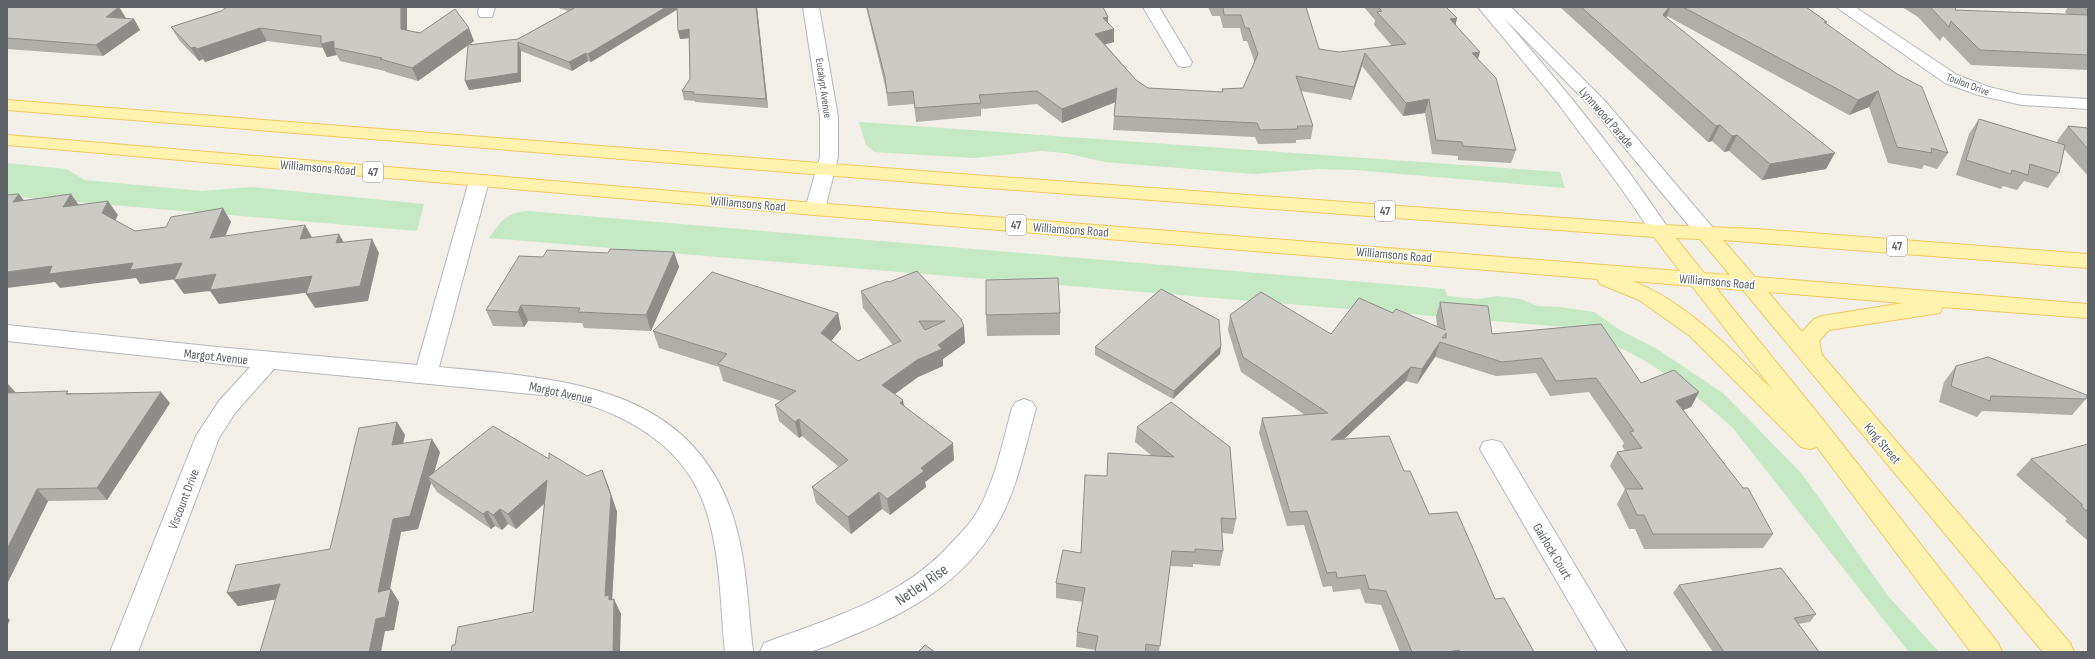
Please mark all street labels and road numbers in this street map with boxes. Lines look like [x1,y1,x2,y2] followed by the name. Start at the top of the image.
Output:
[813,57,834,119] street label: Eucalypt Avenue
[1944,70,1991,99] street label: Toulon Drive
[1575,84,1637,151] street label: Lynnwood Parade
[279,157,356,179] street label: Williamsons Road
[363,162,383,182] road number: 47
[709,193,786,215] street label: Williamsons Road
[1375,201,1395,221] road number: 47
[1006,215,1026,235] road number: 47
[1033,219,1109,241] street label: Williamsons Road
[1887,236,1907,256] road number: 47
[1355,244,1432,266] street label: Williamsons Road
[1678,271,1755,293] street label: Williamsons Road
[183,346,249,368] street label: Margot Avenue
[528,378,594,408] street label: Margot Avenue
[1860,420,1904,467] street label: King Street
[165,467,203,532] street label: Viscount Drive
[1529,521,1575,582] street label: Gairlock Court
[892,560,952,610] street label: Netley Rise

